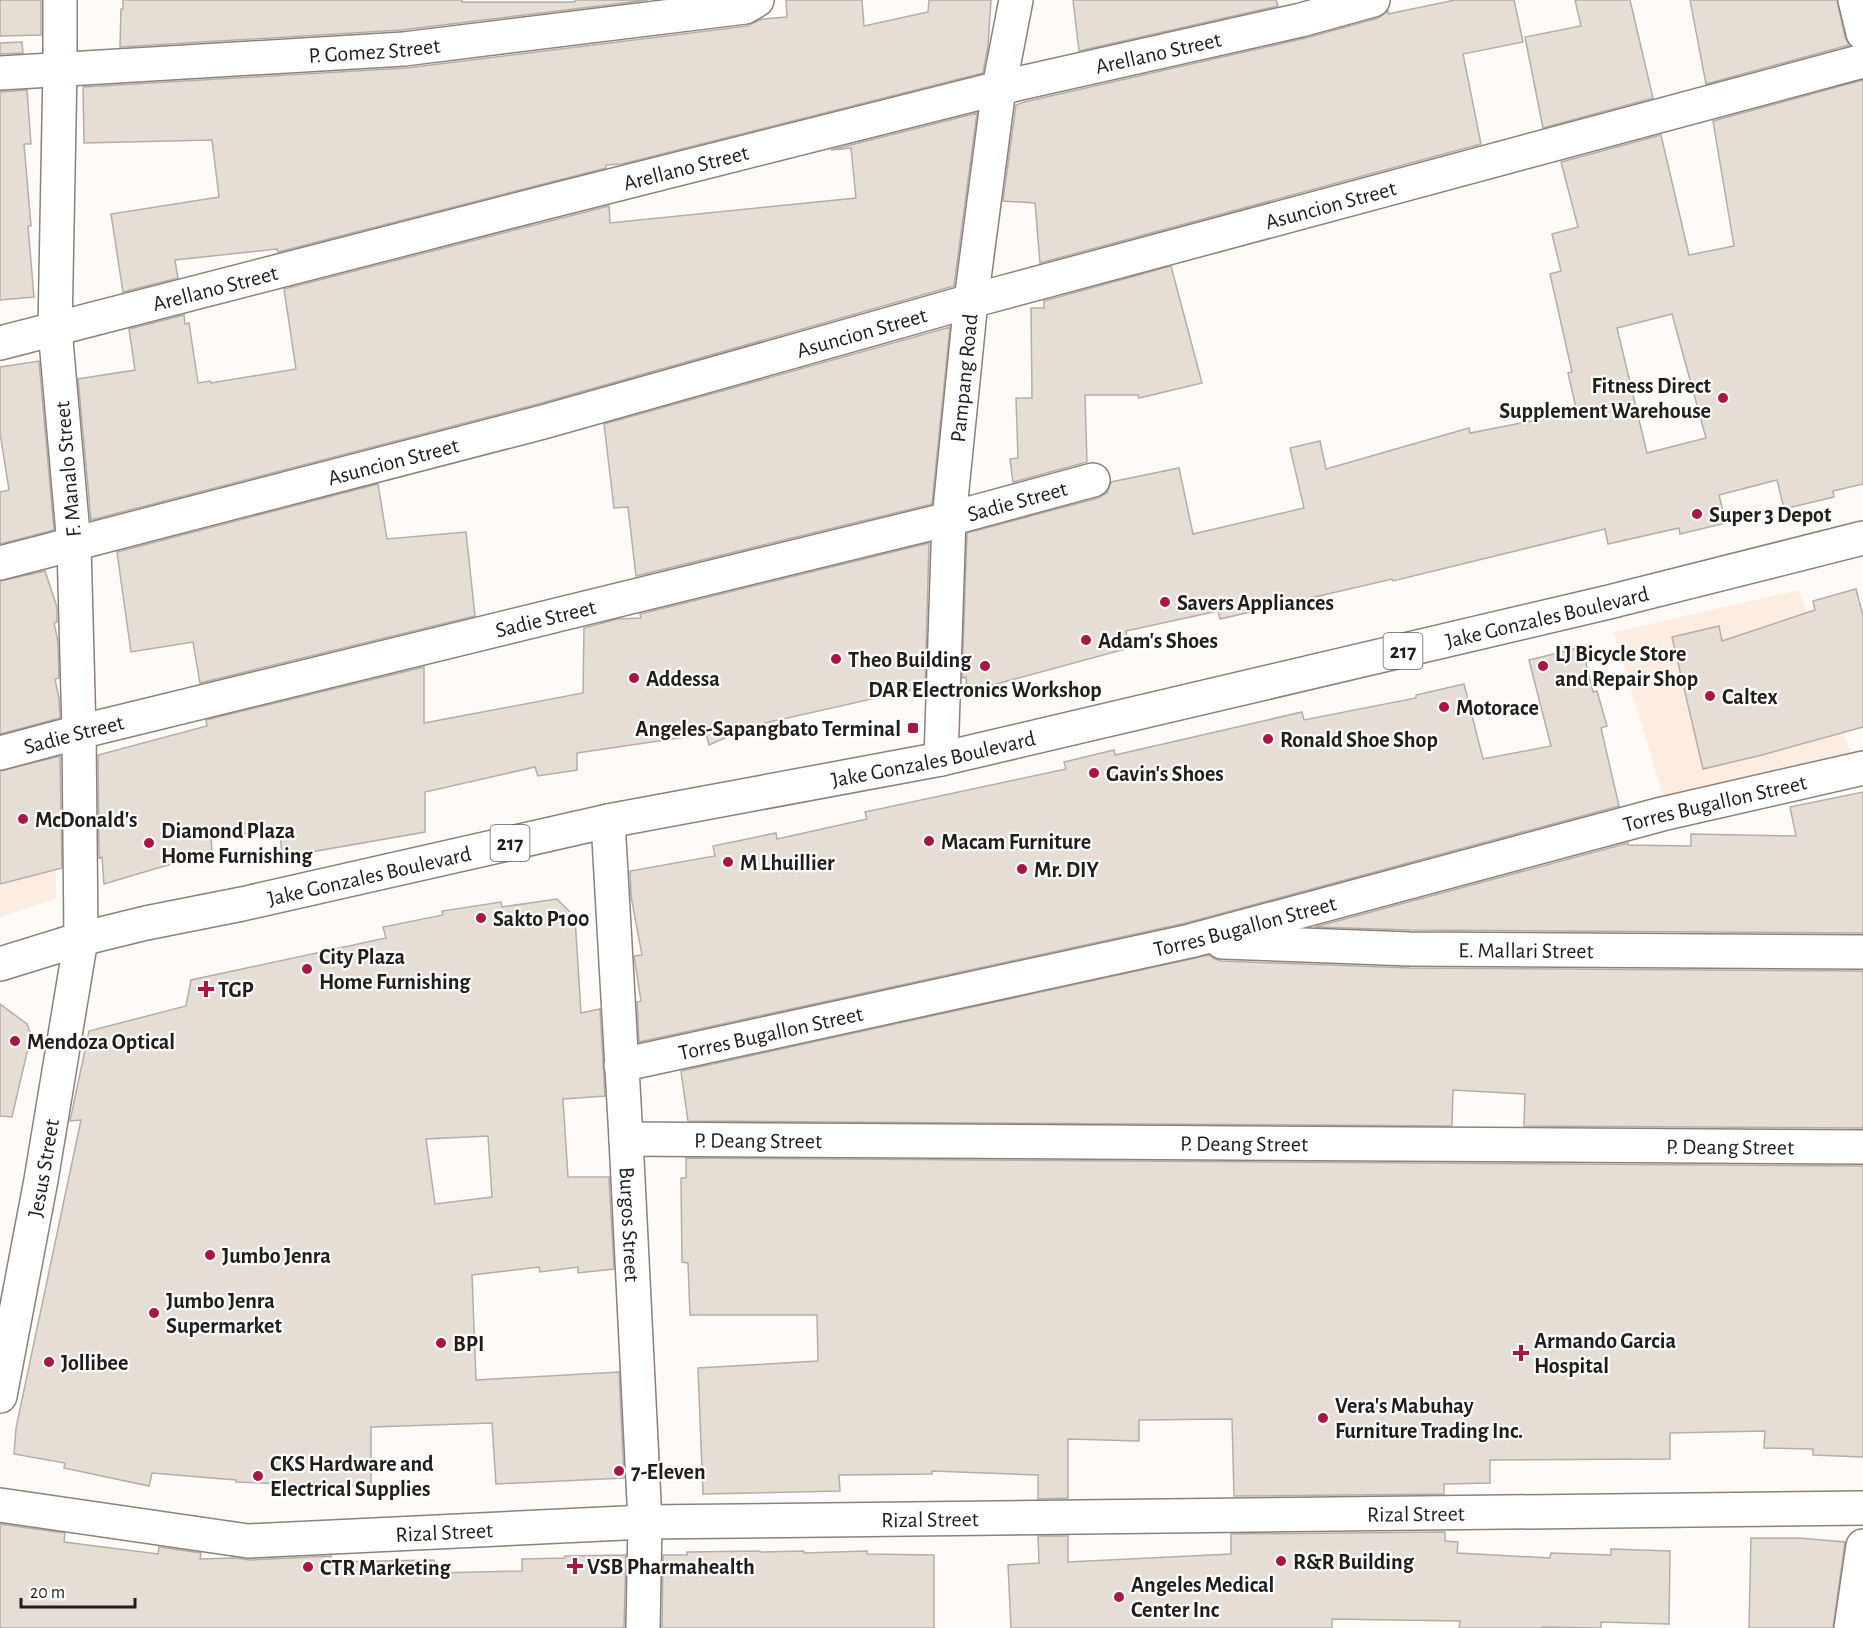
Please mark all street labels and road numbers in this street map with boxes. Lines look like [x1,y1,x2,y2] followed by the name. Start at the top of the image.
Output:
[1093,28,1223,78] street label: Arellano Street
[308,35,441,67] street label: P. Gomez Street
[621,142,751,194] street label: Arellano Street
[1263,177,1398,233] street label: Asuncion Street
[150,262,280,315] street label: Arellano Street
[794,304,929,362] street label: Asuncion Street
[947,313,982,443] street label: Pampang Road
[51,400,85,538] street label: F. Manalo Street
[325,434,461,489] street label: Asuncion Street
[965,478,1070,526] street label: Sadie Street
[1443,582,1651,652] street label: Jake Gonzales Boulevard
[493,596,598,642] street label: Sadie Street
[1384,633,1422,669] road number: 217
[21,711,126,758] street label: Sadie Street
[829,727,1038,791] street label: Jake Gonzales Boulevard
[1621,771,1809,836] street label: Torres Bugallon Street
[490,825,530,861] road number: 217
[266,842,473,910] street label: Jake Gonzales Boulevard
[1151,892,1339,961] street label: Torres Bugallon Street
[1458,939,1594,962] street label: E. Mallari Street
[676,1003,865,1064] street label: Torres Bugallon Street
[24,1117,63,1219] street label: Jesus Street
[694,1129,822,1152] street label: P. Deang Street
[1180,1133,1308,1155] street label: P. Deang Street
[1666,1136,1794,1159] street label: P. Deang Street
[615,1166,643,1282] street label: Burgos Street
[1367,1503,1465,1526] street label: Rizal Street
[881,1508,979,1531] street label: Rizal Street
[395,1519,494,1546] street label: Rizal Street

